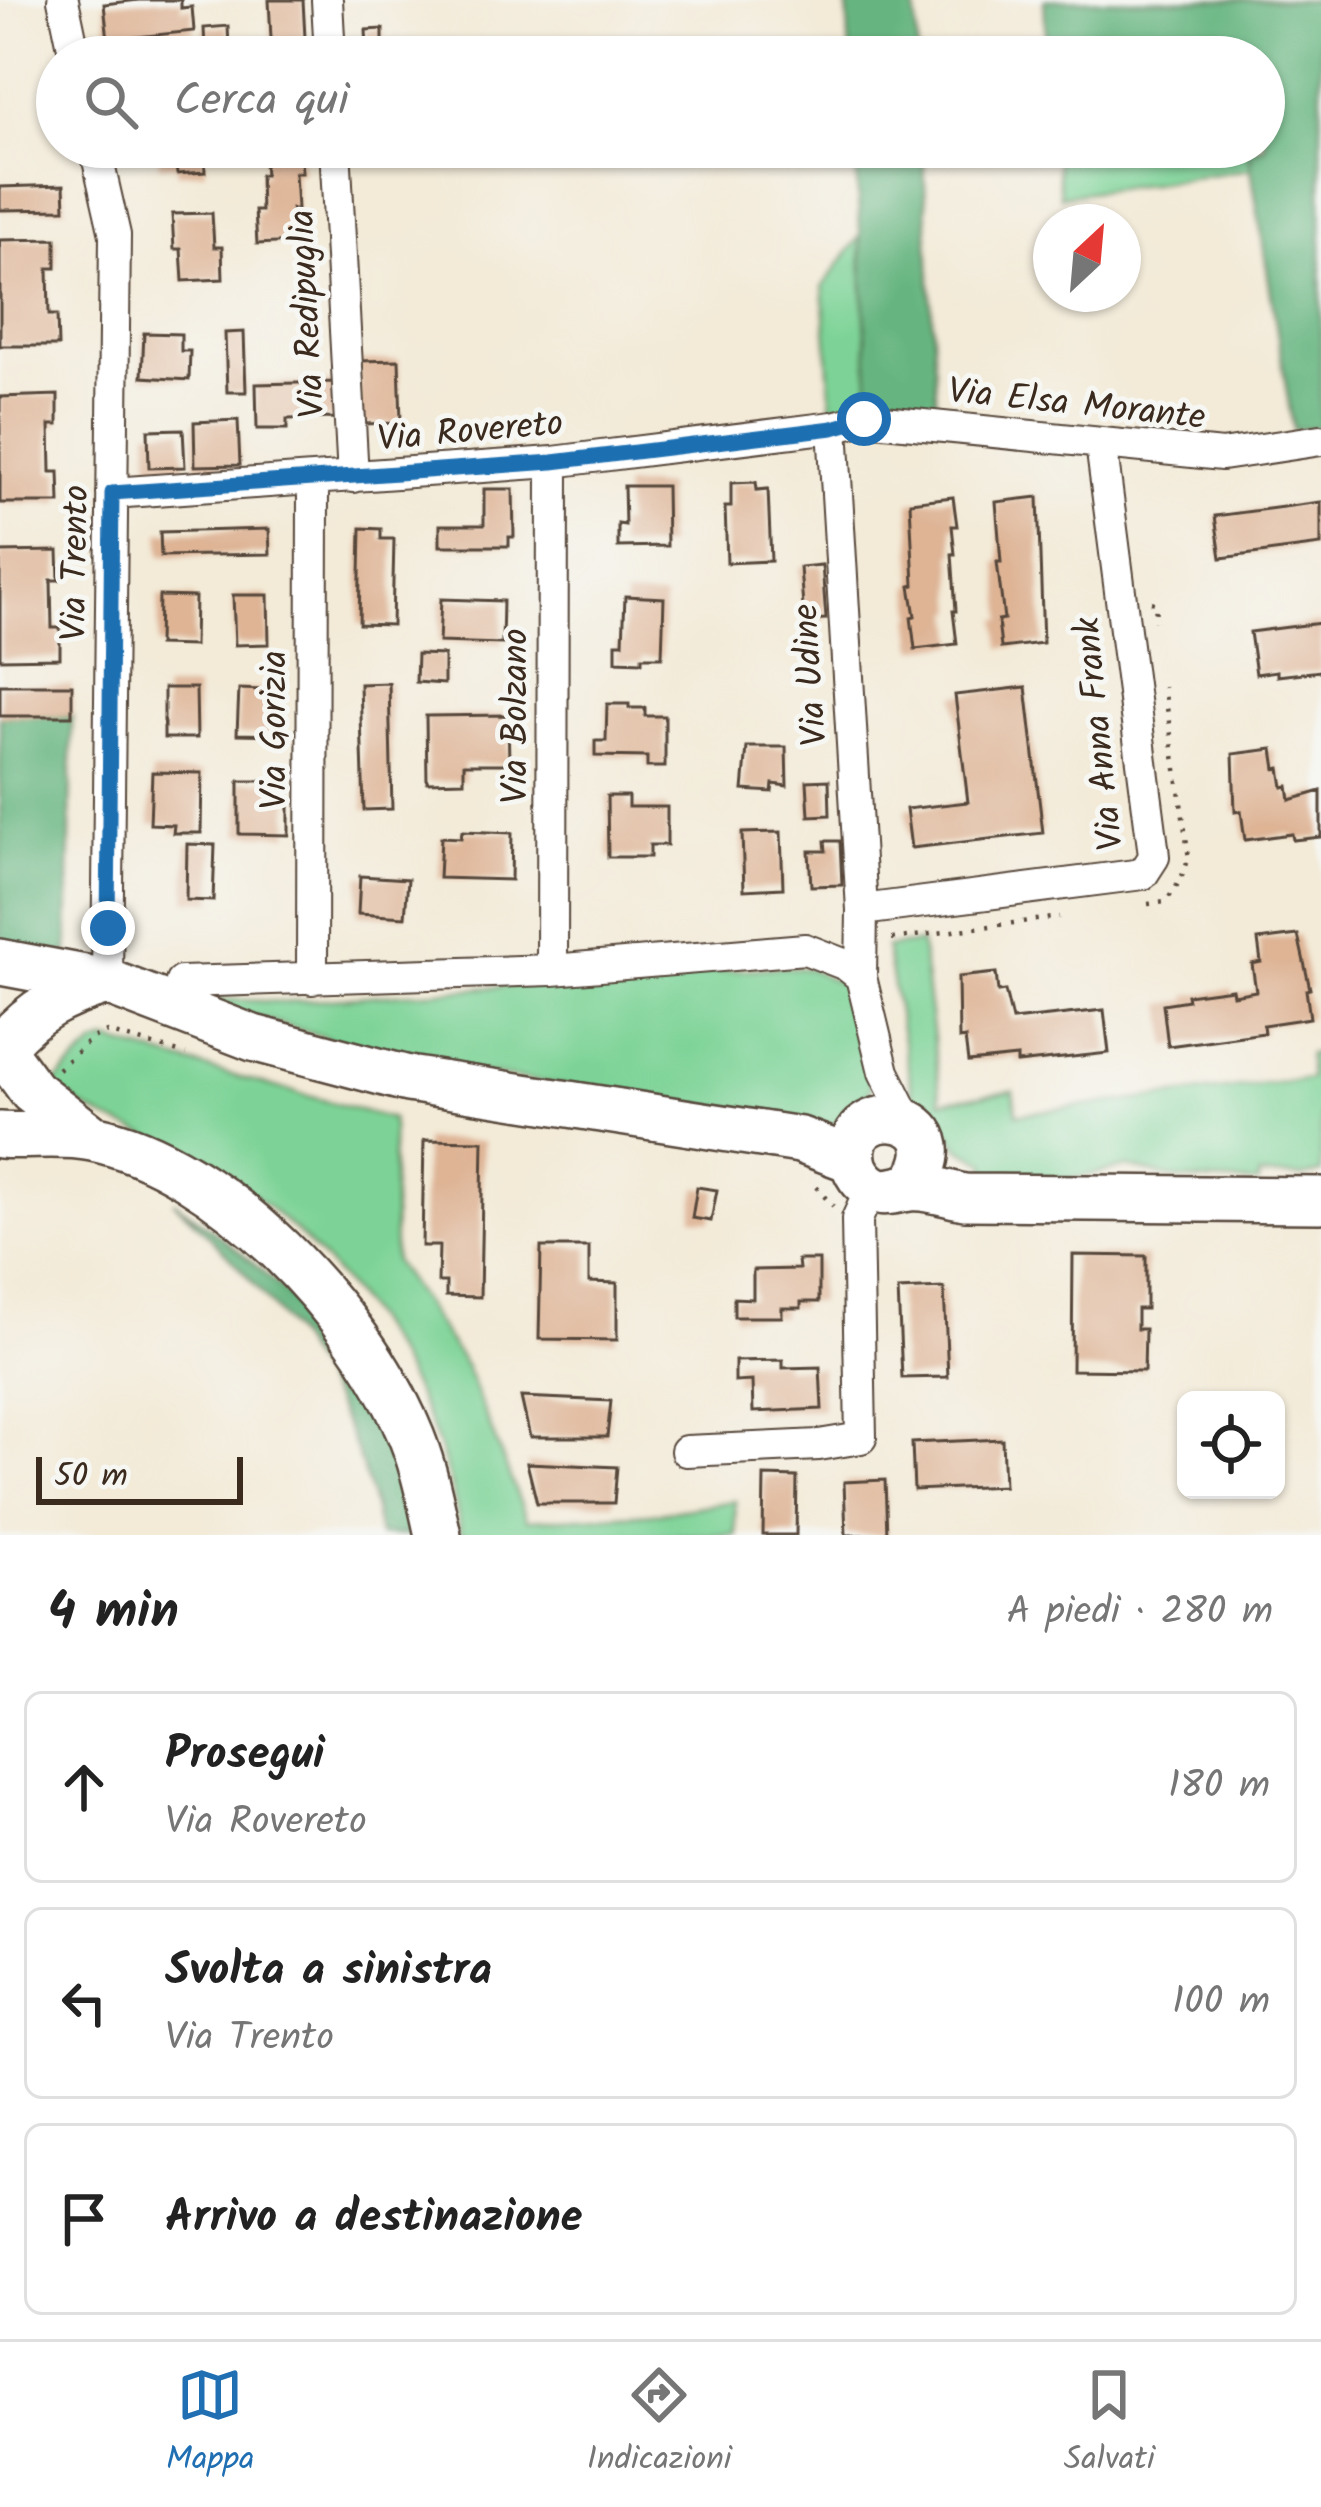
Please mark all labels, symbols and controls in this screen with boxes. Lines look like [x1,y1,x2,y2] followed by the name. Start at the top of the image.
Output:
[36,36,1285,168] search box
[174,66,349,138] text: Cerca qui
[78,69,144,135] icon: search
[1033,204,1141,312] north arrow
[275,208,342,420] street label: Via Redipuglia
[945,364,1208,447] street label: Via Elsa Morante
[837,392,891,446] route start
[375,396,565,469] street label: Via Rovereto
[47,485,106,641] street label: Via Trento
[778,602,845,748] street label: Via Udine
[1060,613,1141,853] street label: Via Anna Frank
[489,628,546,804] street label: Via Bolzano
[248,650,305,810] street label: Via Gorizia
[81,901,135,955] route end
[1177,1391,1285,1499] map controls
[1177,1391,1285,1499] button: locate
[36,1451,243,1504] scale bar
[54,1451,128,1504] text: 50 m
[48,1573,179,1654] text: 4 min
[1007,1582,1273,1644] text: A piedi · 280 m
[165,1720,325,1792] text: Prosegui
[51,1754,117,1820] icon: ahead
[1168,1756,1270,1818] text: 180 m
[165,1792,367,1854] text: Via Rovereto
[165,1936,492,2008] text: Svolta a sinistra
[51,1970,117,2036] icon: left
[1172,1972,1270,2034] text: 100 m
[165,2008,334,2070] text: Via Trento
[165,2183,583,2255] text: Arrivo a destinazione
[51,2186,117,2252] icon: arrive
[166,2362,255,2487] tab: Mappa
[587,2362,732,2487] tab: Indicazioni
[1064,2362,1155,2487] tab: Salvati

